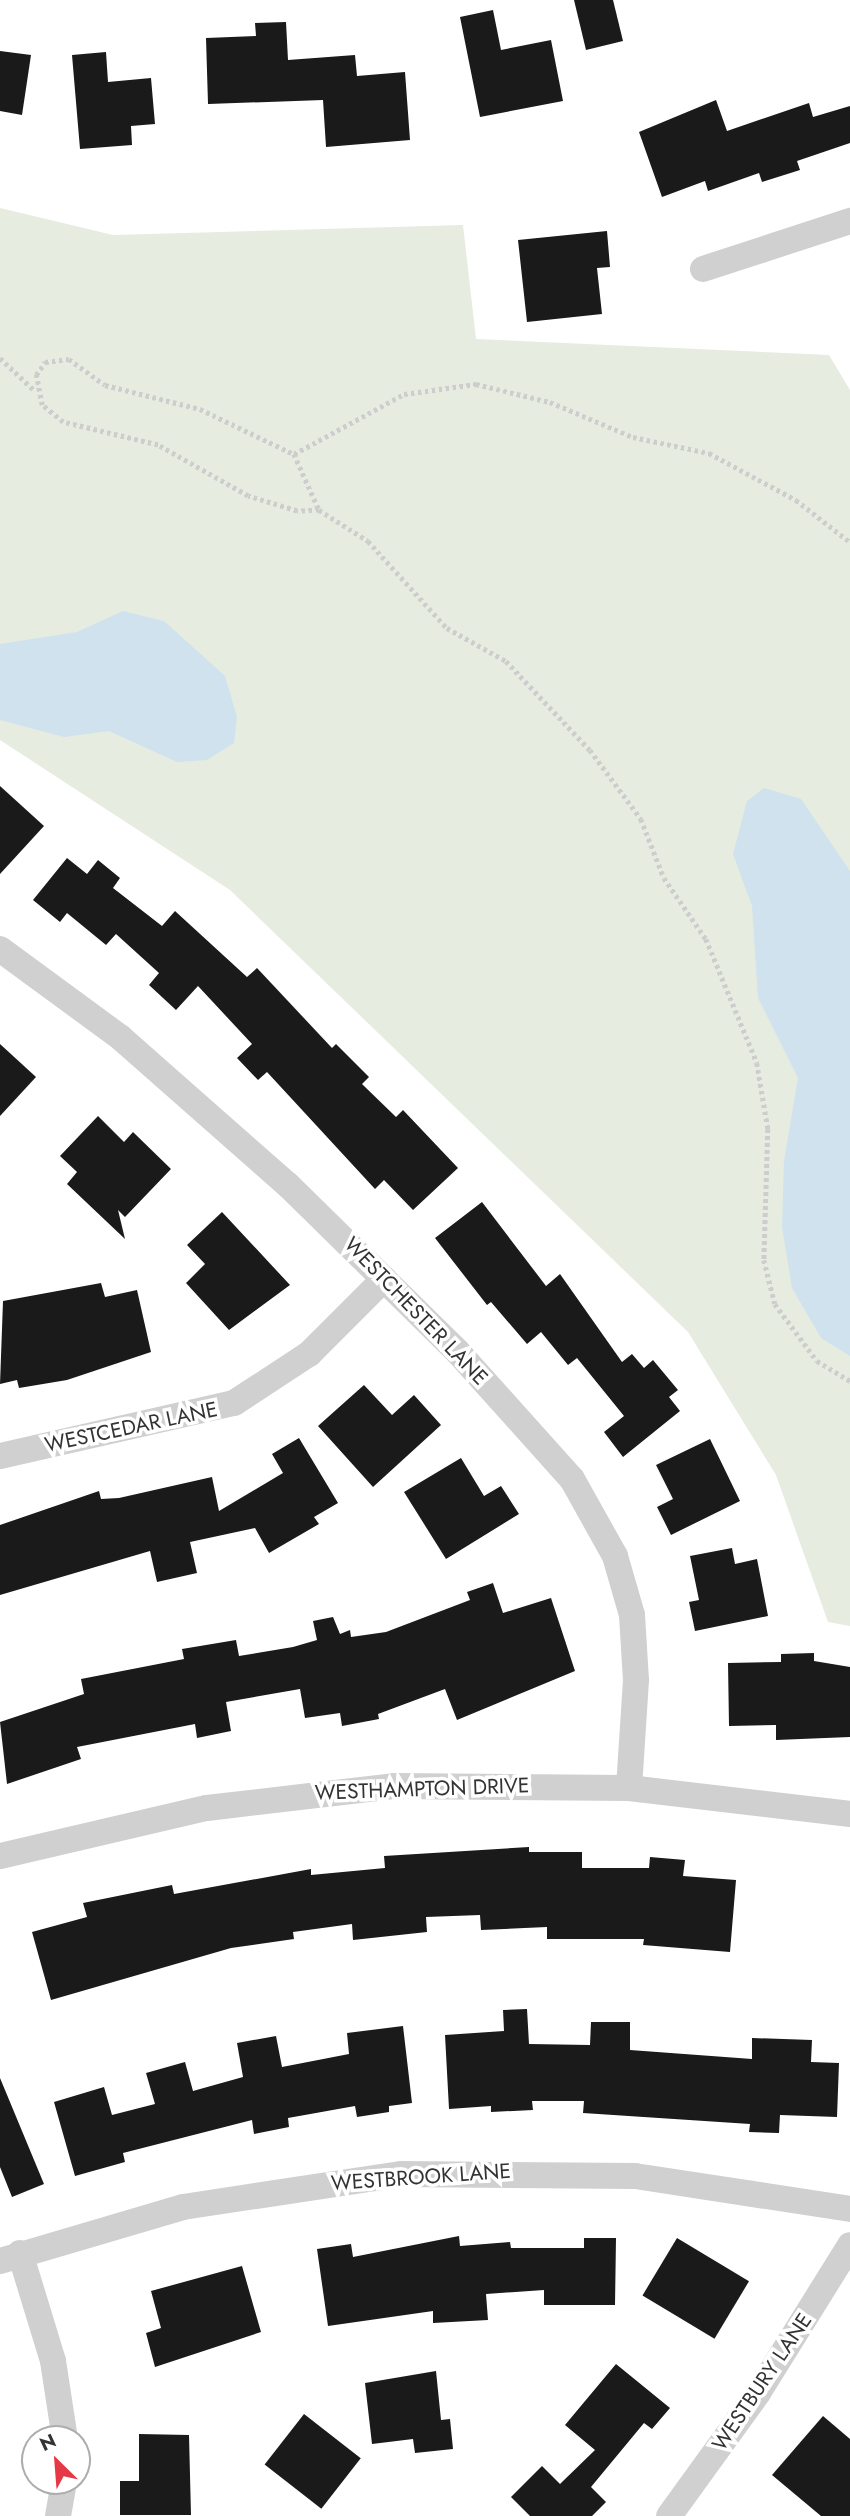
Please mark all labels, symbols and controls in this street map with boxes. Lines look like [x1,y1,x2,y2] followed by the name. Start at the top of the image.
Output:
[339,1232,493,1390] street label: WESTCHESTER LANE
[42,1396,220,1458] street label: WESTCEDAR LANE
[314,1773,530,1805] street label: WESTHAMPTON DRIVE
[330,2158,512,2196] street label: WESTBROOK LANE
[707,2309,817,2455] street label: WESTBURY LANE
[21,2425,91,2495] north arrow
[35,2427,60,2458] text: N

